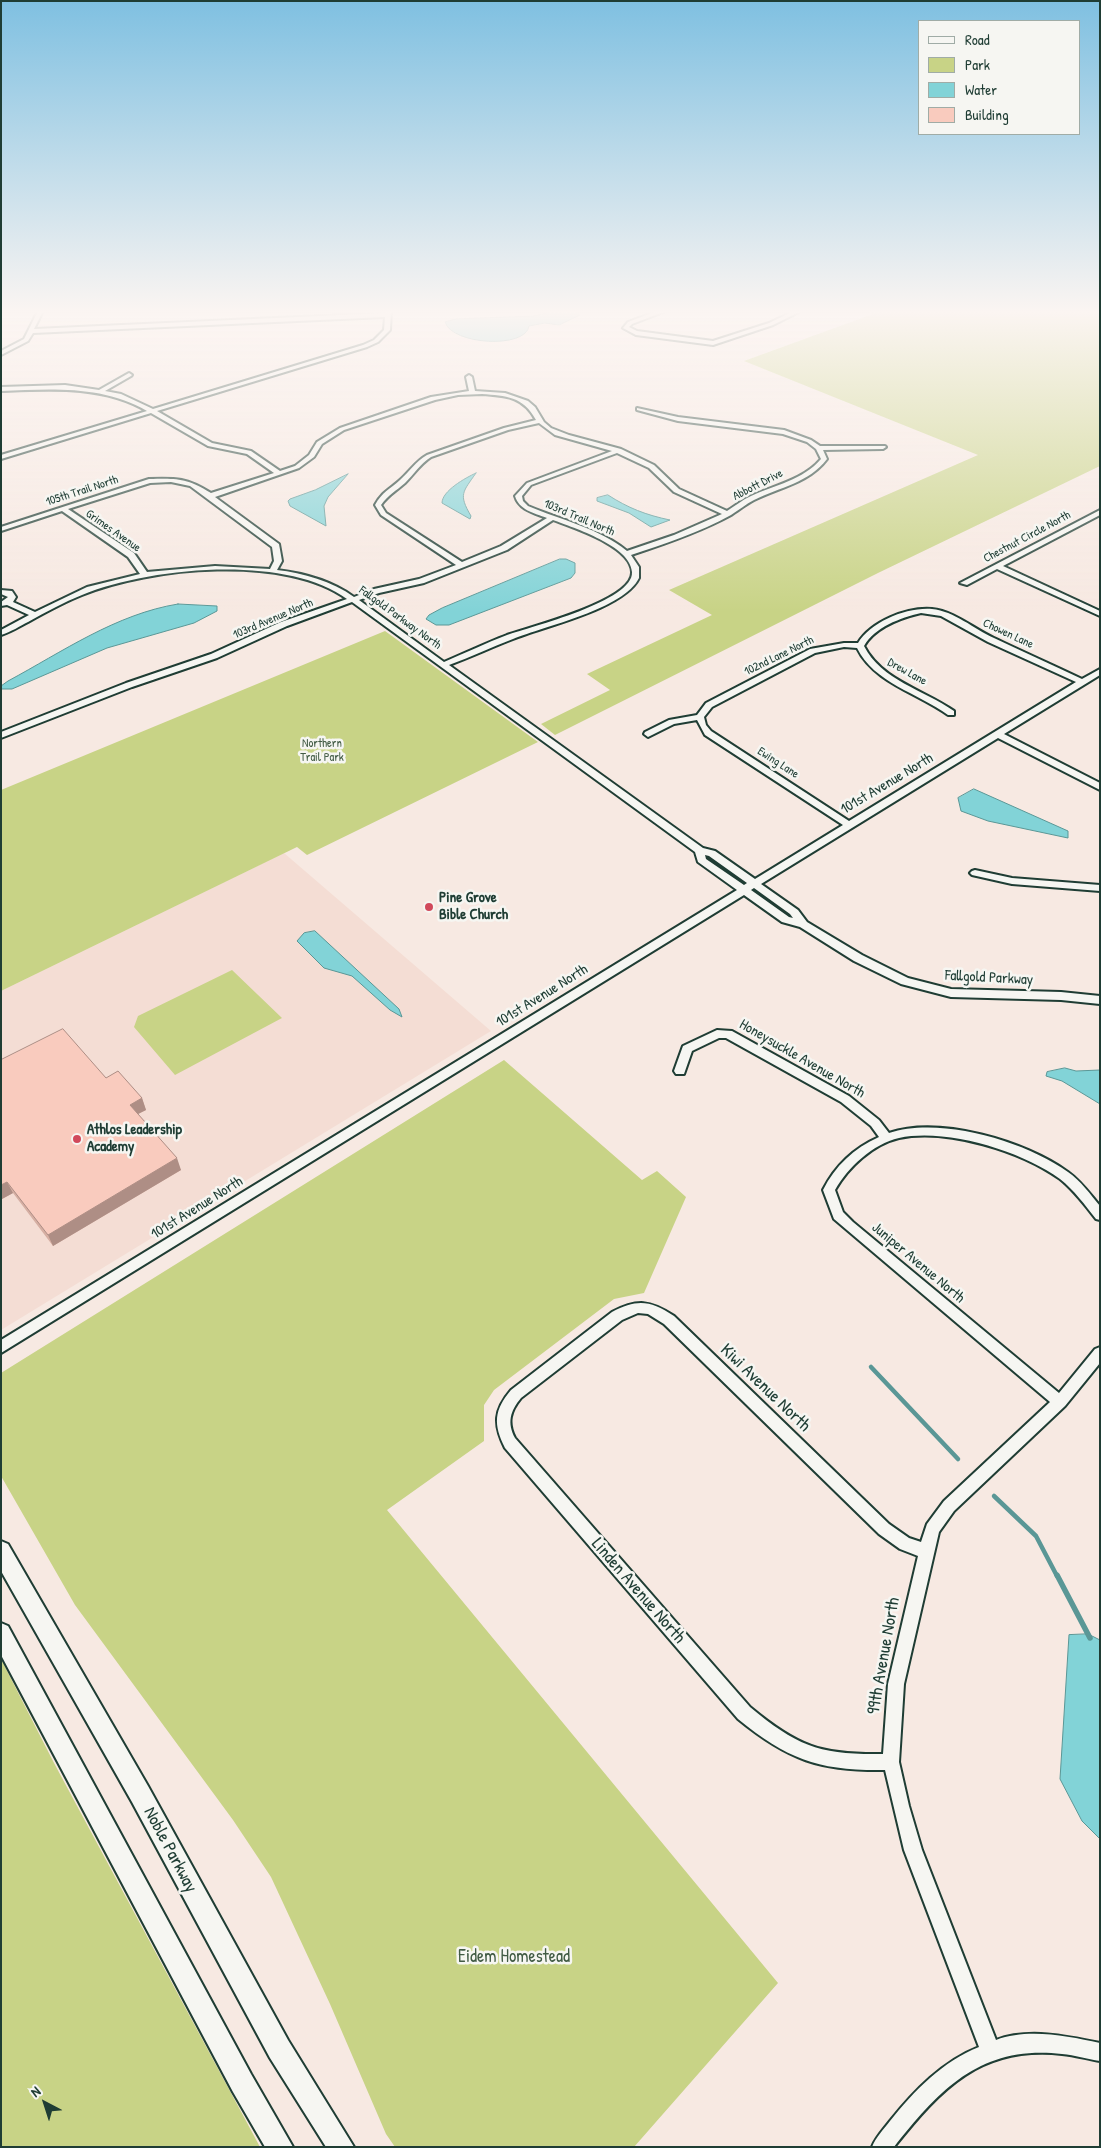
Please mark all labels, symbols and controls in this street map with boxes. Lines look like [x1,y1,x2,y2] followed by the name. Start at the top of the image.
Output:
[918,20,1081,135] legend
[965,29,990,50] text: Road
[965,54,990,75] text: Park
[965,79,997,100] text: Water
[965,104,1009,125] text: Building
[731,466,785,504] street label: Abbott Drive
[44,473,120,509] street label: 105th Trail North
[541,497,617,539] street label: 103rd Trail North
[83,507,143,555] street label: Grimes Avenue
[981,508,1073,566] street label: Chestnut Circle North
[356,583,444,653] street label: Fallgold Parkway North
[231,596,315,642] street label: 103rd Avenue North
[980,616,1036,652] street label: Chowen Lane
[742,633,816,679] street label: 102nd Lane North
[885,655,929,689] street label: Drew Lane
[300,737,344,765] park label: Northern Trail Park
[755,744,801,782] street label: Ewing Lane
[837,749,937,819] street label: 101st Avenue North
[439,889,508,924] place label: Pine Grove Bible Church
[423,901,435,913] marker: Pine Grove Bible Church
[493,961,591,1031] street label: 101st Avenue North
[944,967,1034,989] street label: Fallgold Parkway
[736,1016,868,1102] street label: Honeysuckle Avenue North
[87,1121,182,1156] place label: Athlos Leadership Academy
[71,1133,83,1145] marker: Athlos Leadership Academy
[148,1173,246,1243] street label: 101st Avenue North
[868,1219,968,1307] street label: Juniper Avenue North
[715,1340,815,1436] street label: Kiwi Avenue North
[586,1534,690,1648] street label: Linden Avenue North
[863,1596,905,1716] street label: 99th Avenue North
[139,1804,201,1896] street label: Noble Parkway
[458,1946,570,1968] park label: Eidem Homestead
[20,2078,70,2128] north arrow
[26,2081,44,2101] text: N

